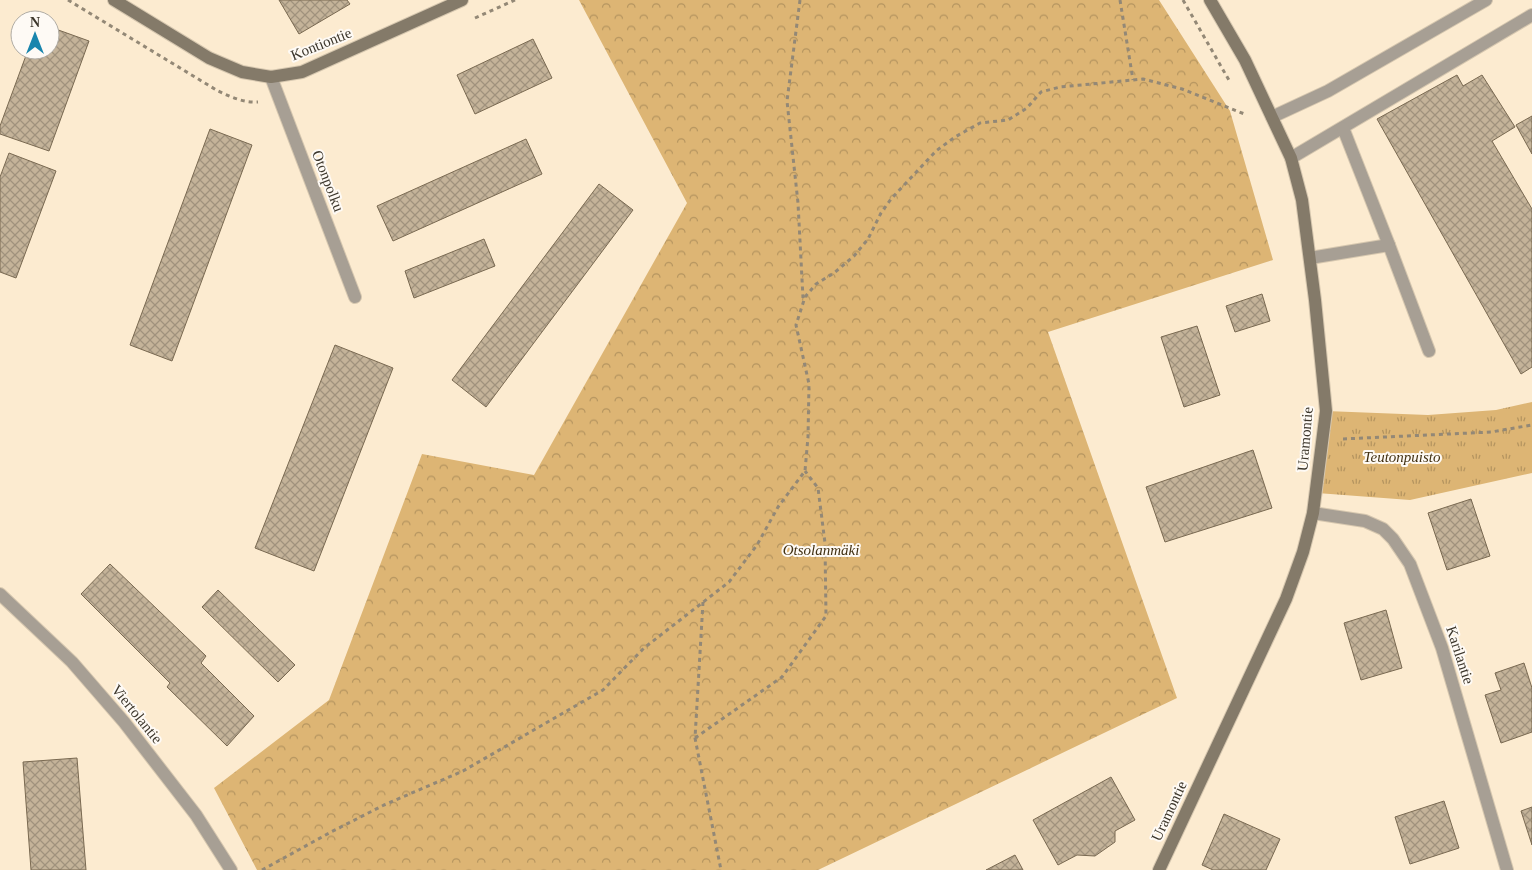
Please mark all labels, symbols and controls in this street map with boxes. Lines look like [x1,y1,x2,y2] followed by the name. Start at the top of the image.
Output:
[10,10,60,60] north arrow
[30,15,40,30] text: N
[288,24,354,63] street label: Kontiontie
[309,148,347,214] street label: Otonpolku
[1294,406,1316,472] street label: Uramontie
[1364,449,1441,465] park label: Teutonpuisto
[783,542,859,558] park label: Otsolanmäki
[1443,624,1477,686] street label: Karilantie
[109,681,166,747] street label: Viertolantie
[1148,778,1190,843] street label: Uramontie

